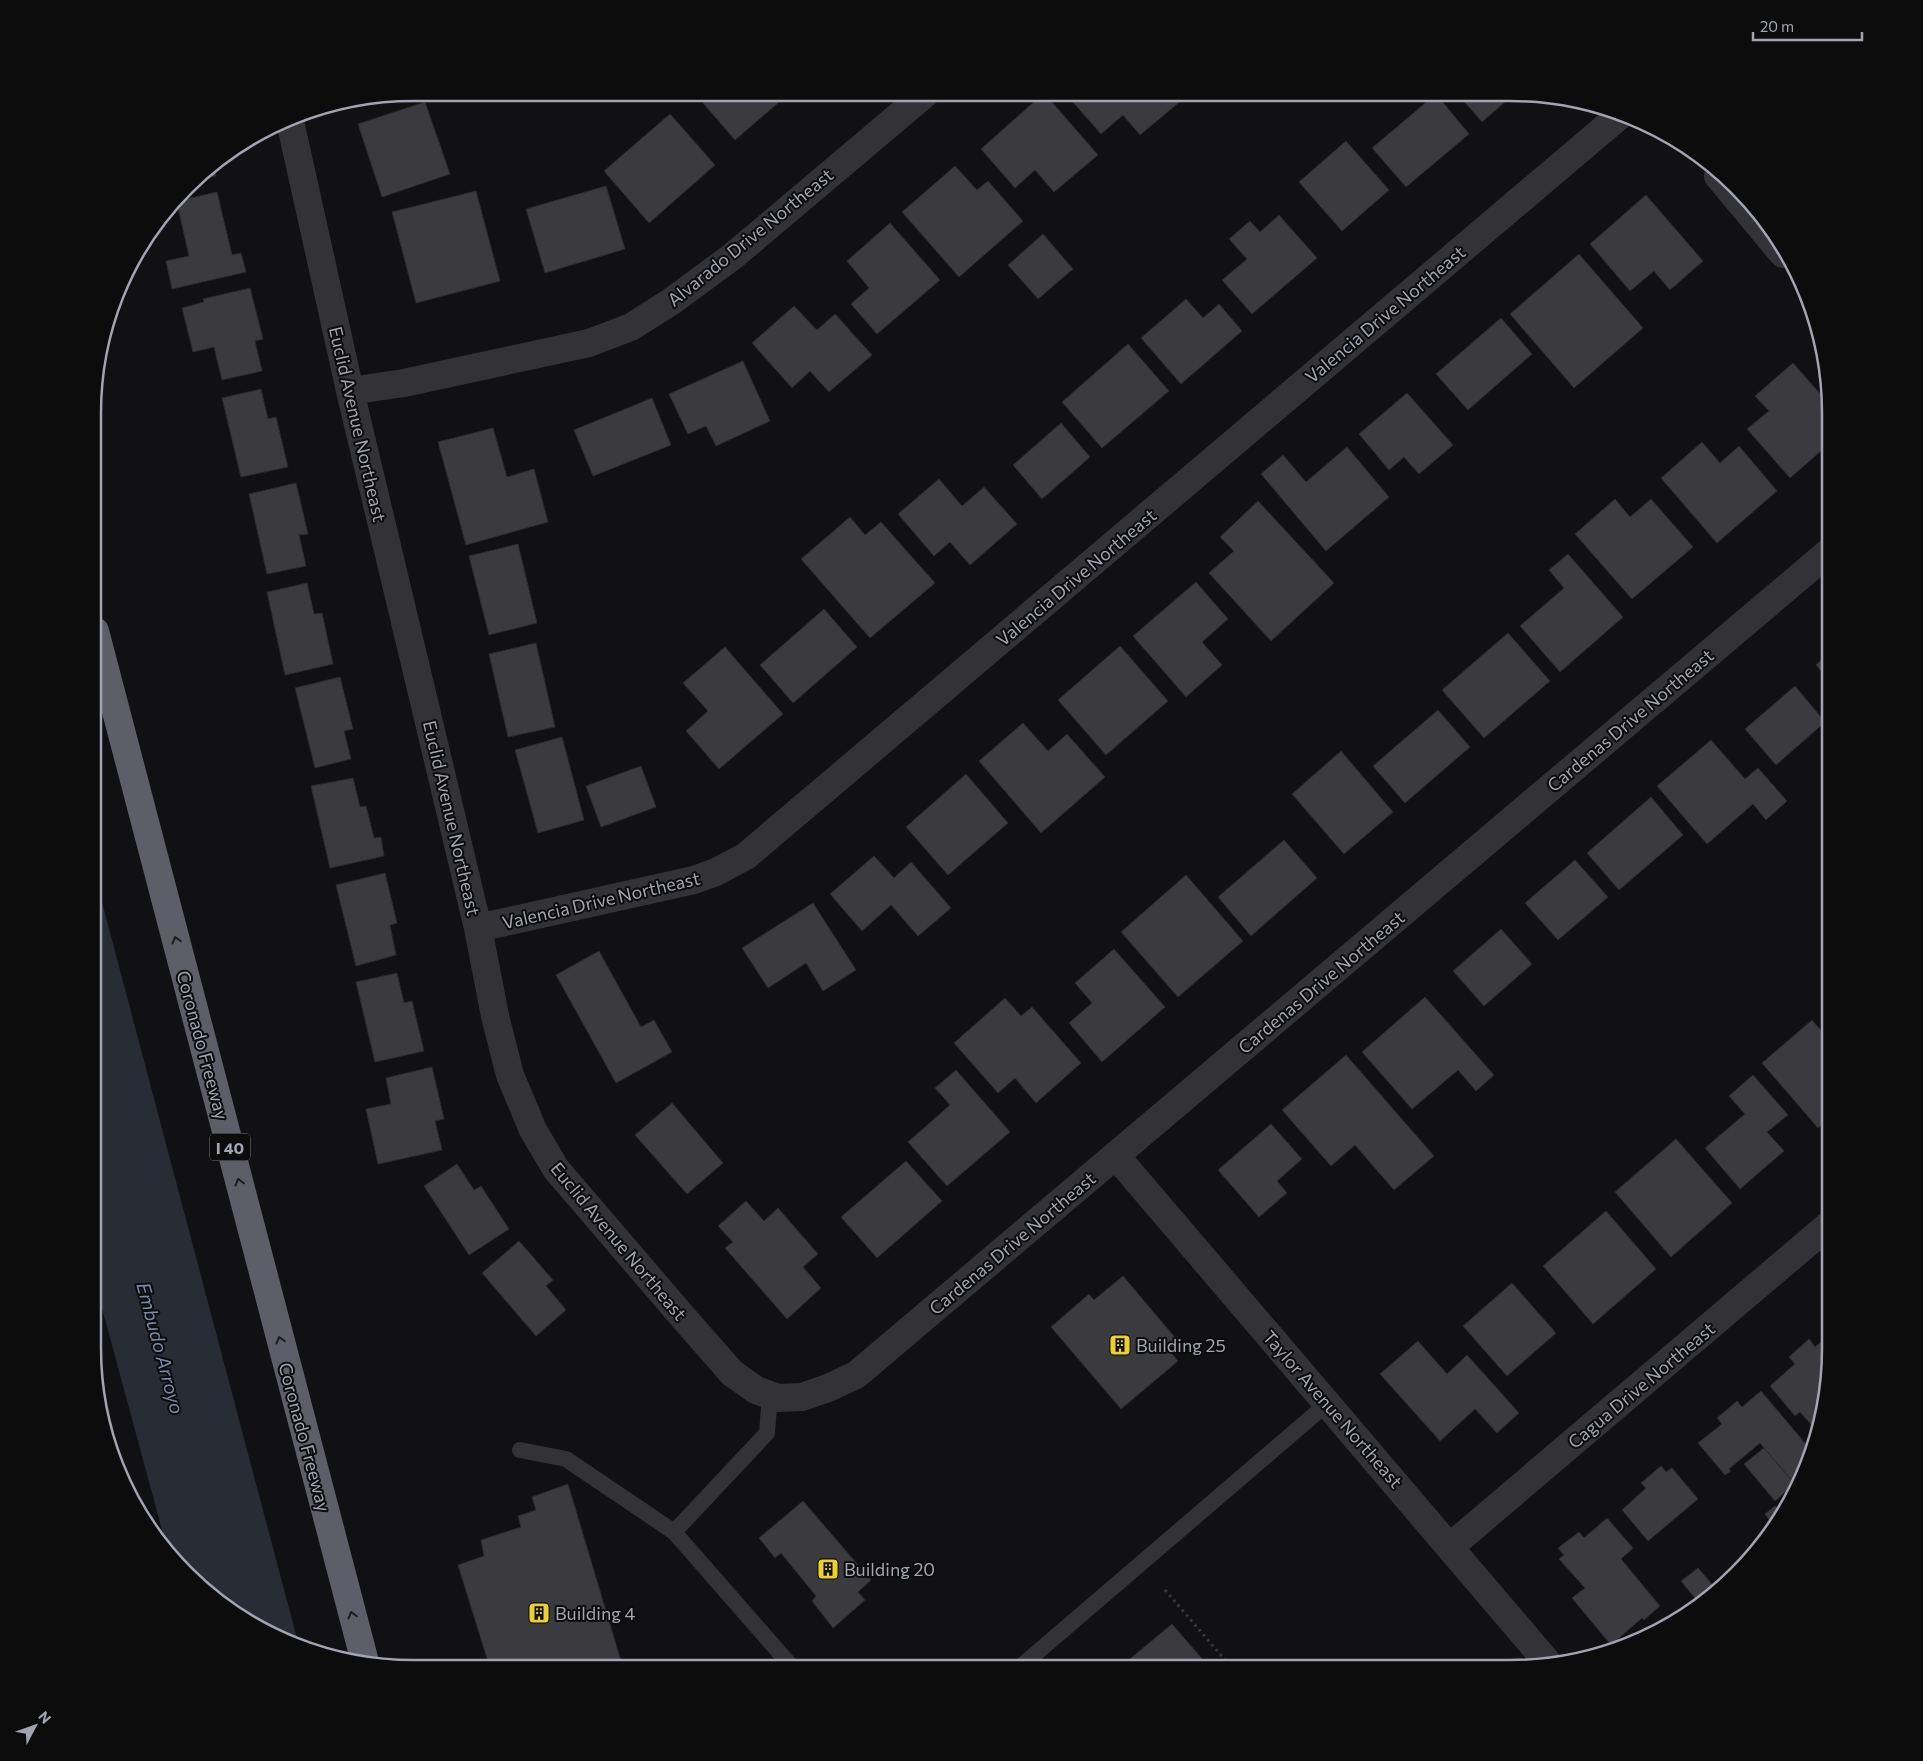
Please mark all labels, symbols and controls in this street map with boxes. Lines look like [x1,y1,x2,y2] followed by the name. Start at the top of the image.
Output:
[1753,10,1862,42] scale bar
[1760,17,1794,35] text: 20 m
[663,163,837,311] street label: Alvarado Drive Northeast
[1300,241,1470,387] street label: Valencia Drive Northeast
[325,324,391,524] street label: Euclid Avenue Northeast
[991,504,1161,650] street label: Valencia Drive Northeast
[1542,644,1718,796] street label: Cardenas Drive Northeast
[419,718,485,918] street label: Euclid Avenue Northeast
[500,867,702,933] street label: Valencia Drive Northeast
[1233,906,1409,1058] street label: Cardenas Drive Northeast
[171,937,181,945] one-way arrow
[173,968,233,1122] street label: Coronado Freeway
[210,1134,250,1160] road number: I 40
[546,1157,692,1325] street label: Euclid Avenue Northeast
[924,1167,1100,1319] street label: Cardenas Drive Northeast
[234,1178,245,1187] one-way arrow
[132,1280,190,1416] water label: Embudo Arroyo
[1563,1317,1719,1453] street label: Cagua Drive Northeast
[1259,1326,1407,1492] street label: Taylor Avenue Northeast
[1108,1333,1132,1357] building icon: Building 25
[1136,1334,1226,1356] place label: Building 25
[275,1335,286,1344] one-way arrow
[275,1360,335,1514] street label: Coronado Freeway
[816,1557,840,1581] building icon: Building 20
[844,1558,935,1580] place label: Building 20
[527,1601,551,1625] building icon: Building 4
[555,1602,635,1624] place label: Building 4
[348,1612,358,1620] one-way arrow
[10,1701,60,1751] north arrow
[35,1708,55,1727] text: N

